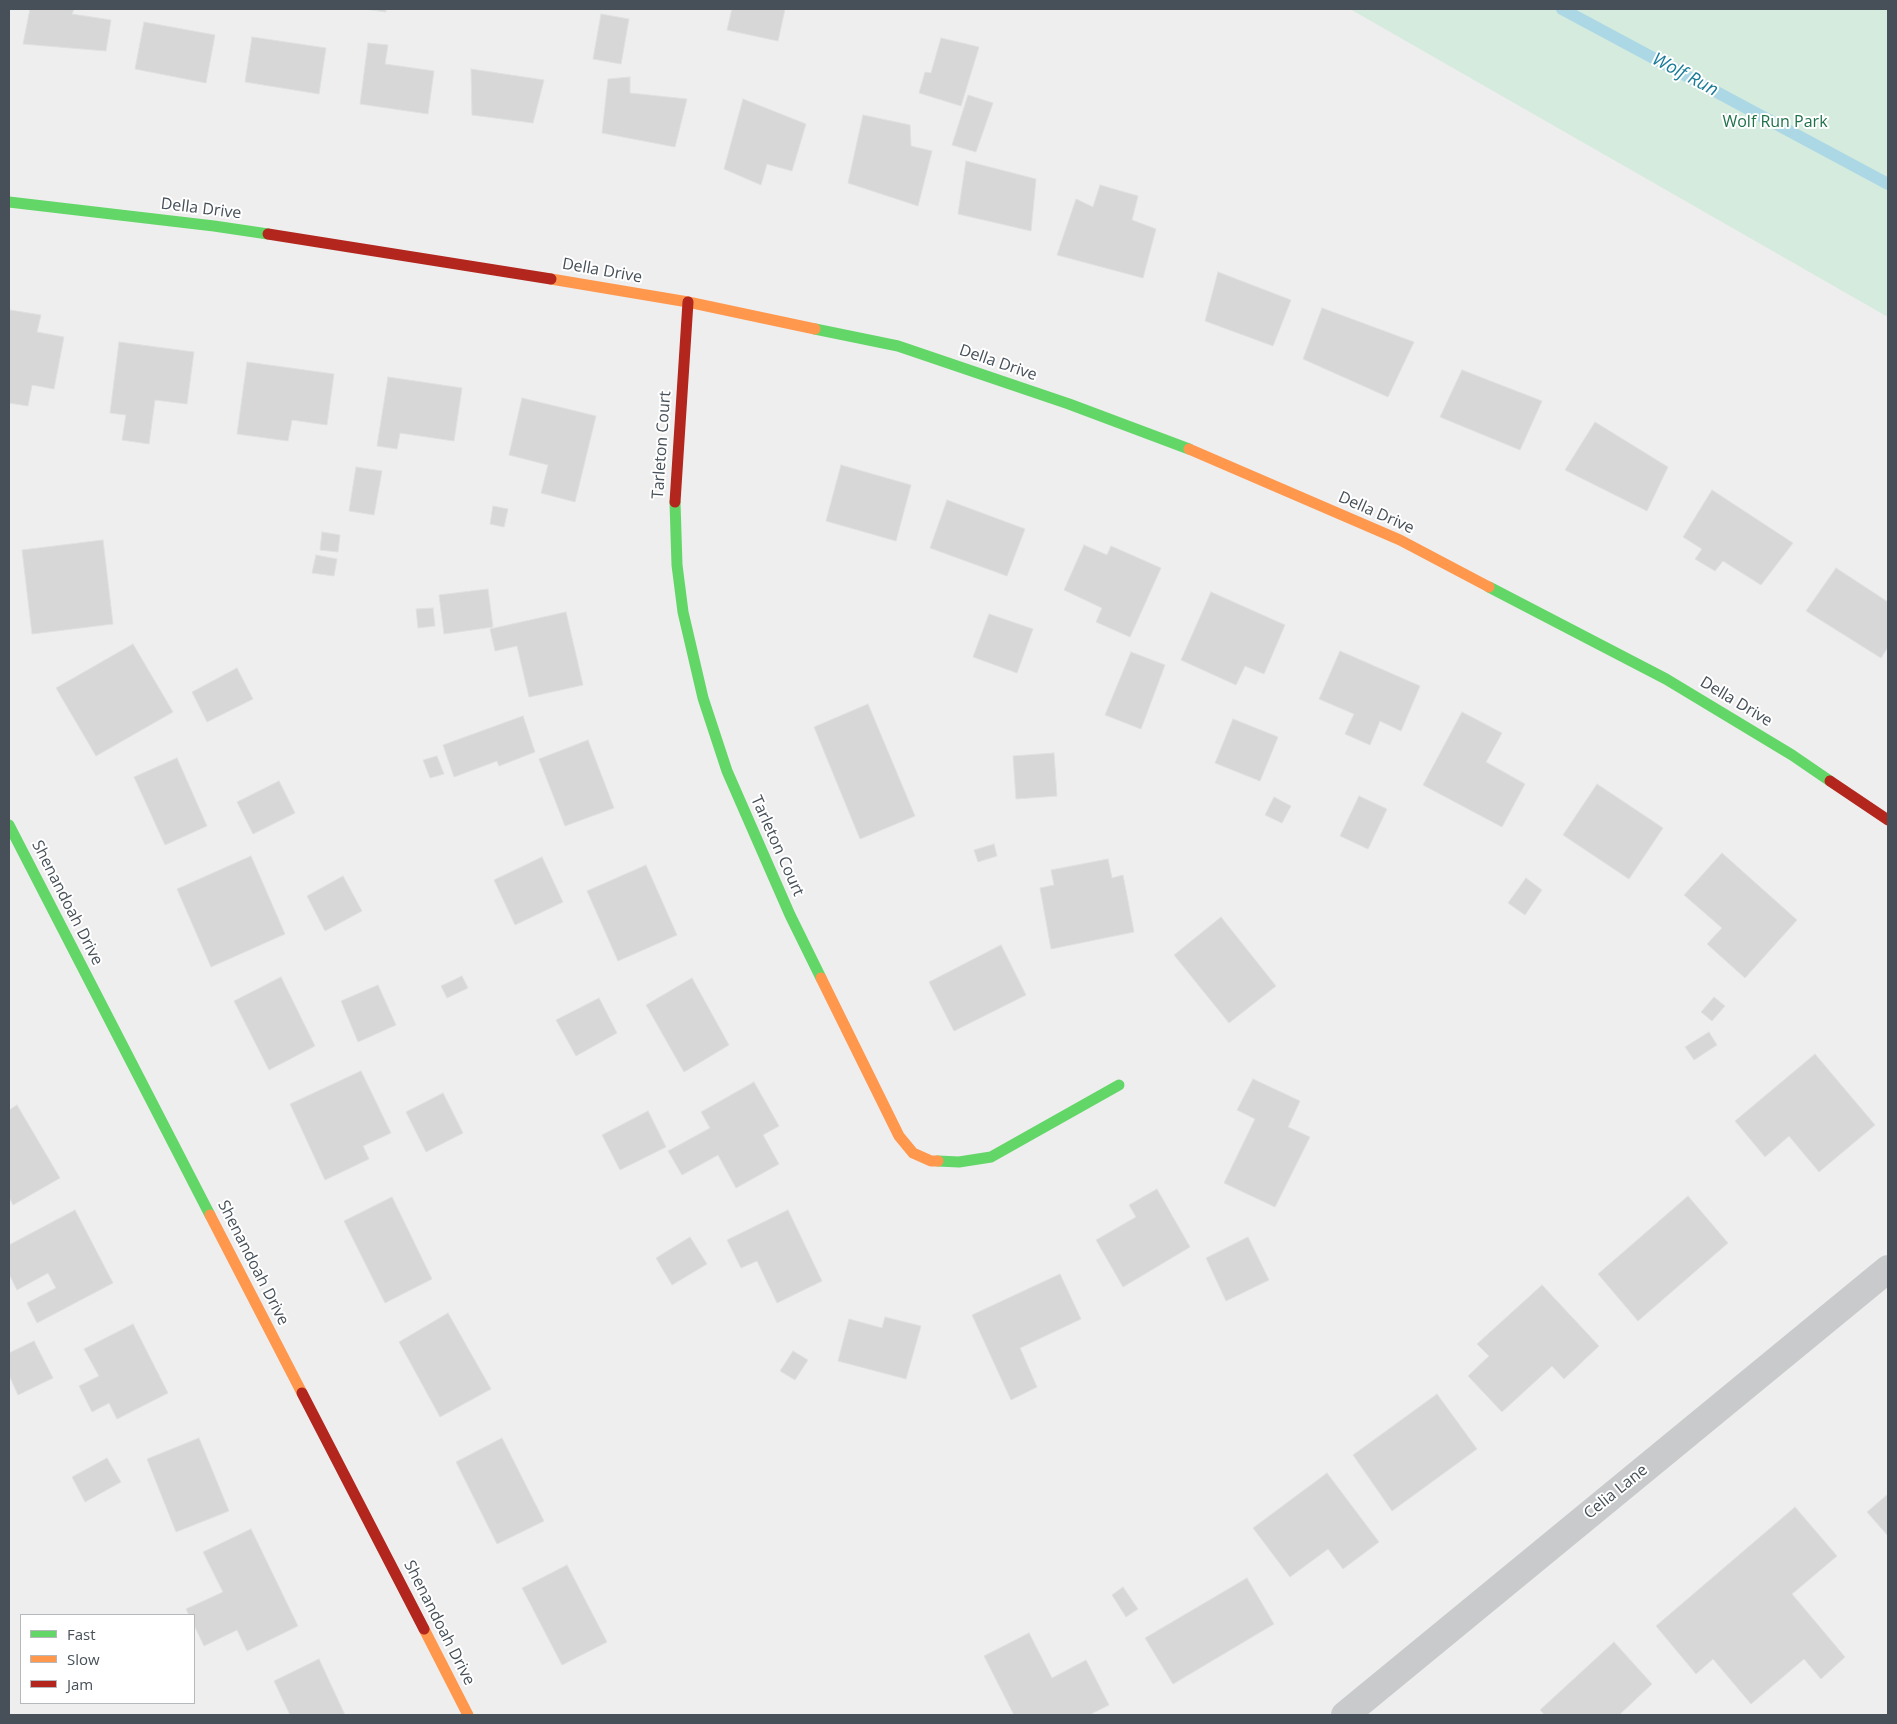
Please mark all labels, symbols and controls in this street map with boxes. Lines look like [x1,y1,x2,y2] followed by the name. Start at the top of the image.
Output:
[1648,49,1722,101] water label: Wolf Run
[1722,112,1828,132] park label: Wolf Run Park
[160,195,242,223] street label: Della Drive
[561,255,643,287] street label: Della Drive
[957,341,1039,385] street label: Della Drive
[649,390,675,500] street label: Tarleton Court
[1335,488,1417,538] street label: Della Drive
[1696,673,1776,731] street label: Della Drive
[746,793,808,899] street label: Tarleton Court
[27,837,107,969] street label: Shenandoah Drive
[213,1197,293,1329] street label: Shenandoah Drive
[1580,1461,1652,1523] street label: Celia Lane
[399,1557,479,1689] street label: Shenandoah Drive
[20,1614,195,1704] legend
[67,1624,96,1644] text: Fast
[67,1649,100,1669] text: Slow
[67,1674,93,1694] text: Jam

